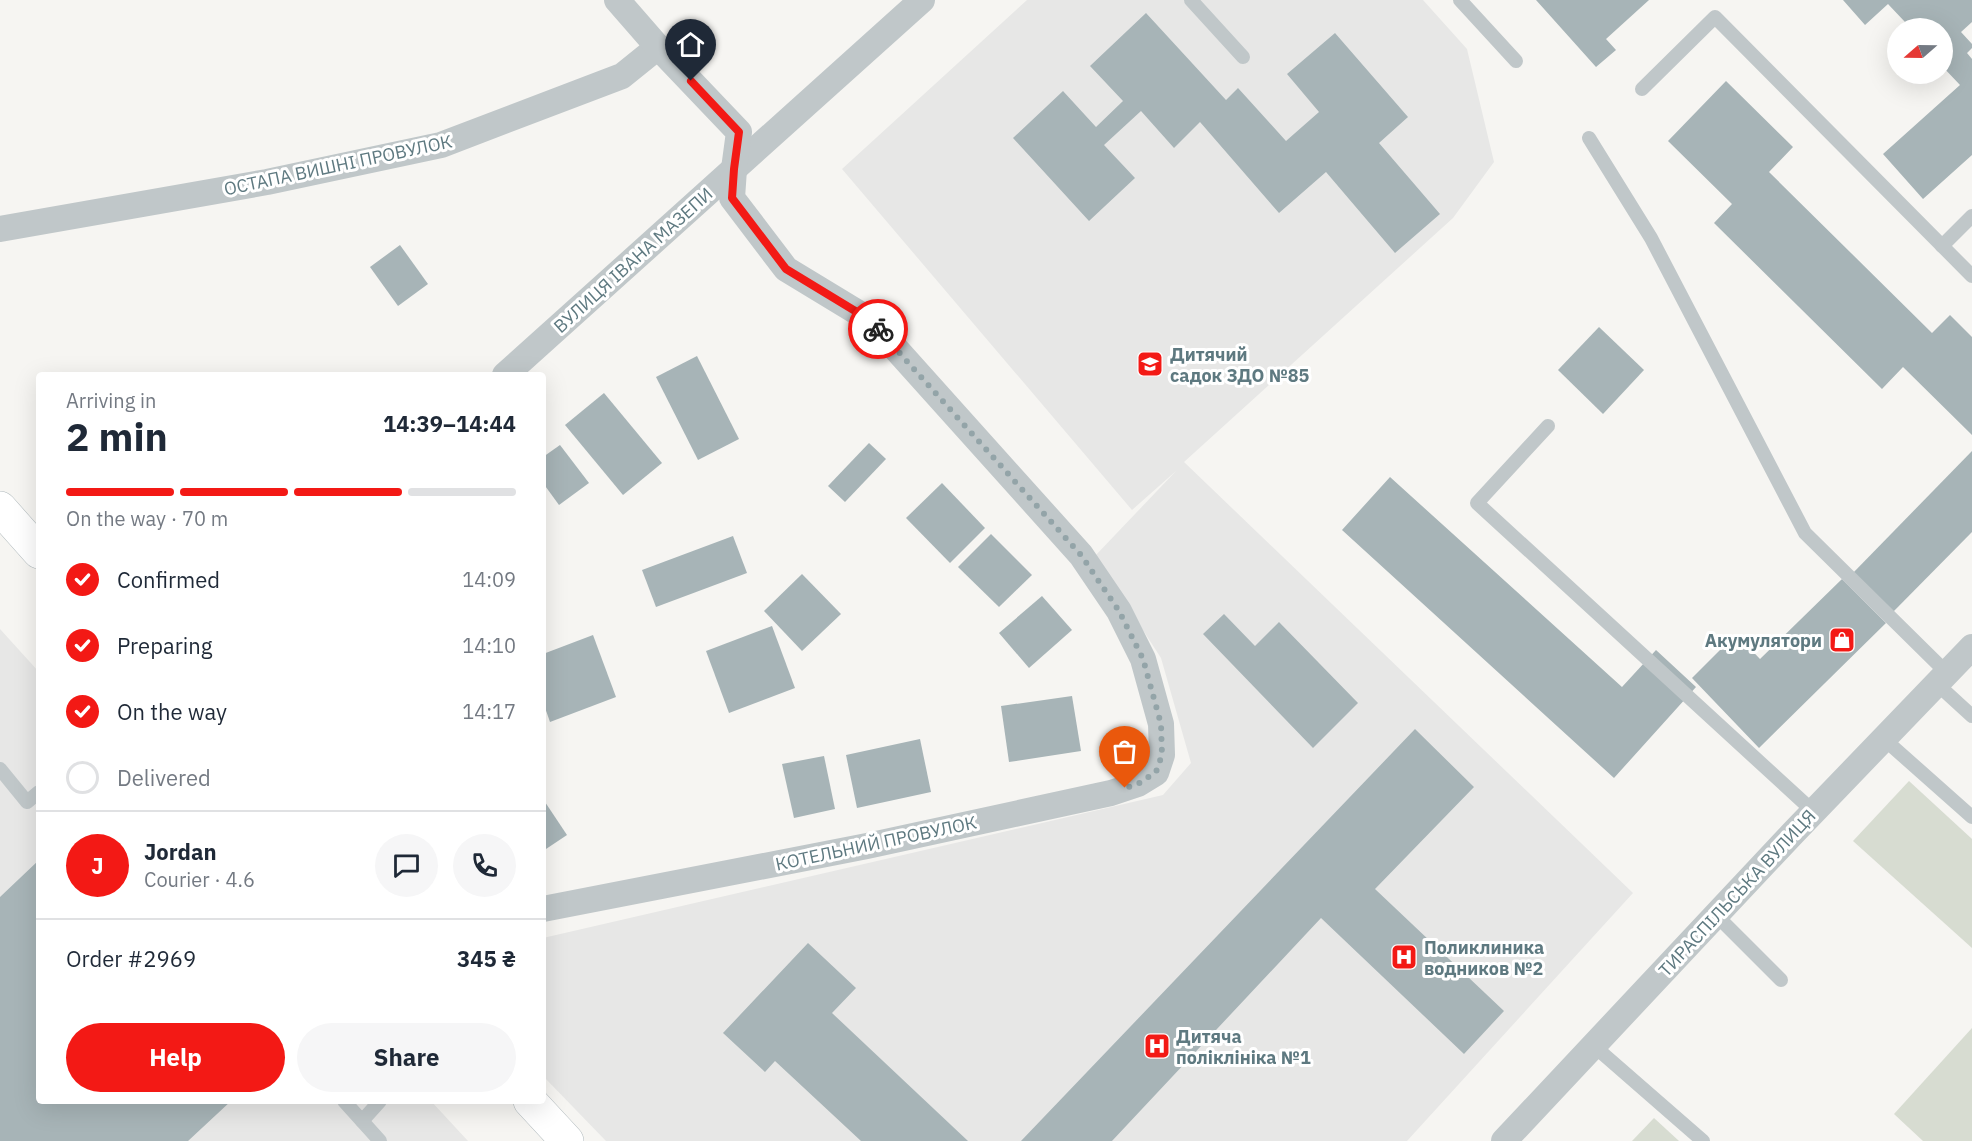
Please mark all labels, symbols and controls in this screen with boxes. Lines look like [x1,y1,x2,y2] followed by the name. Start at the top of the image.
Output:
[1887,18,1953,84] north arrow
[1887,18,1953,84] map controls
[665,19,716,81] pin
[674,28,707,61] icon: home
[222,130,454,200] street label: ОСТАПА ВИШНІ ПРОВУЛОК
[549,182,717,338] street label: ВУЛИЦЯ ІВАНА МАЗЕПИ
[848,299,908,359] courier
[862,313,895,346] icon: bike
[1170,343,1310,387] place label: Дитячий садок ЗДО №85
[1135,349,1165,379] school or university icon: Дитячий садок ЗДО №85
[66,387,156,414] text: Arriving in
[383,409,516,438] text: 14:39–14:44
[66,411,168,462] text: 2 min
[66,505,228,532] text: On the way · 70 m
[66,563,99,596] icon: check
[117,565,220,594] text: Confirmed
[462,566,516,593] text: 14:09
[1827,625,1857,655] shop icon: Акумулятори
[66,629,99,662] icon: check
[1705,629,1822,652] place label: Акумулятори
[117,631,212,660] text: Preparing
[462,632,516,659] text: 14:10
[66,695,99,728] icon: check
[117,697,227,726] text: On the way
[462,698,516,725] text: 14:17
[1099,726,1150,788] pin
[1108,735,1141,768] icon: bag
[117,763,211,792] text: Delivered
[1654,805,1820,981] street label: ТИРАСПІЛЬСЬКА ВУЛИЦЯ
[773,810,979,876] street label: КОТЕЛЬНИЙ ПРОВУЛОК
[375,834,438,897] button: chat
[453,834,516,897] button: phone
[144,837,217,866] text: Jordan
[91,851,104,880] text: J
[144,866,255,893] text: Courier · 4.6
[1424,936,1544,980] place label: Поликлиника водников №2
[1389,942,1419,972] hospital icon: Поликлиника водников №2
[66,944,196,973] text: Order #2969
[457,944,516,973] text: 345 ₴
[66,1023,285,1092] button: Help
[297,1023,516,1092] button: Share
[1176,1025,1311,1069] place label: Дитяча поліклініка №1
[1142,1031,1172,1061] hospital icon: Дитяча поліклініка №1

